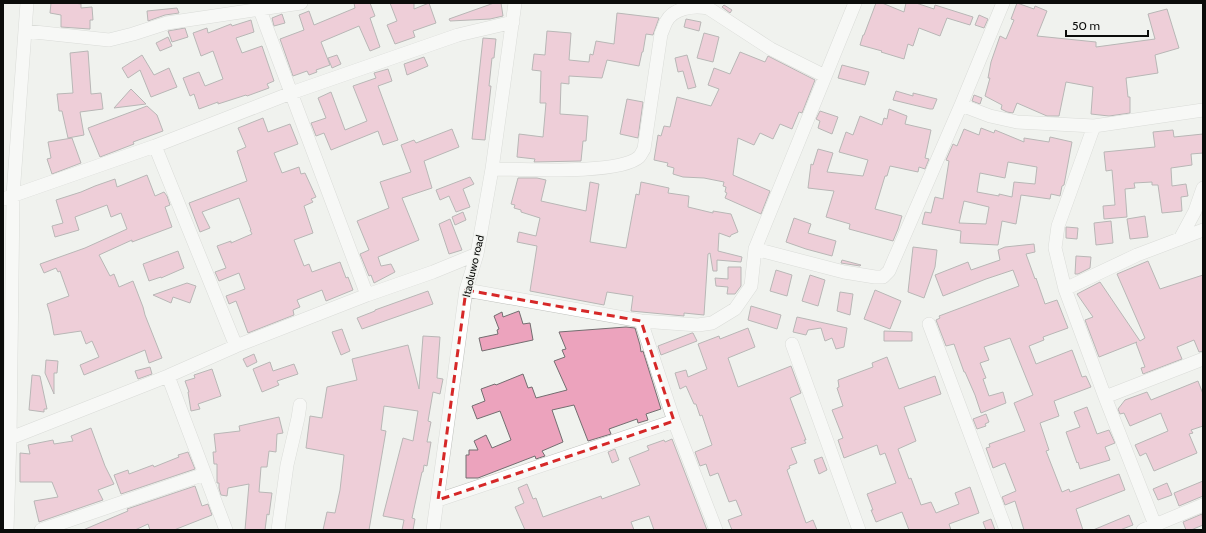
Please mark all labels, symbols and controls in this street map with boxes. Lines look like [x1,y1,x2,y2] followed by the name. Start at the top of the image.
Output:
[1066,12,1148,38] scale bar
[1072,18,1100,33] text: 50 m
[459,234,487,298] street label: Itaoluwo road

